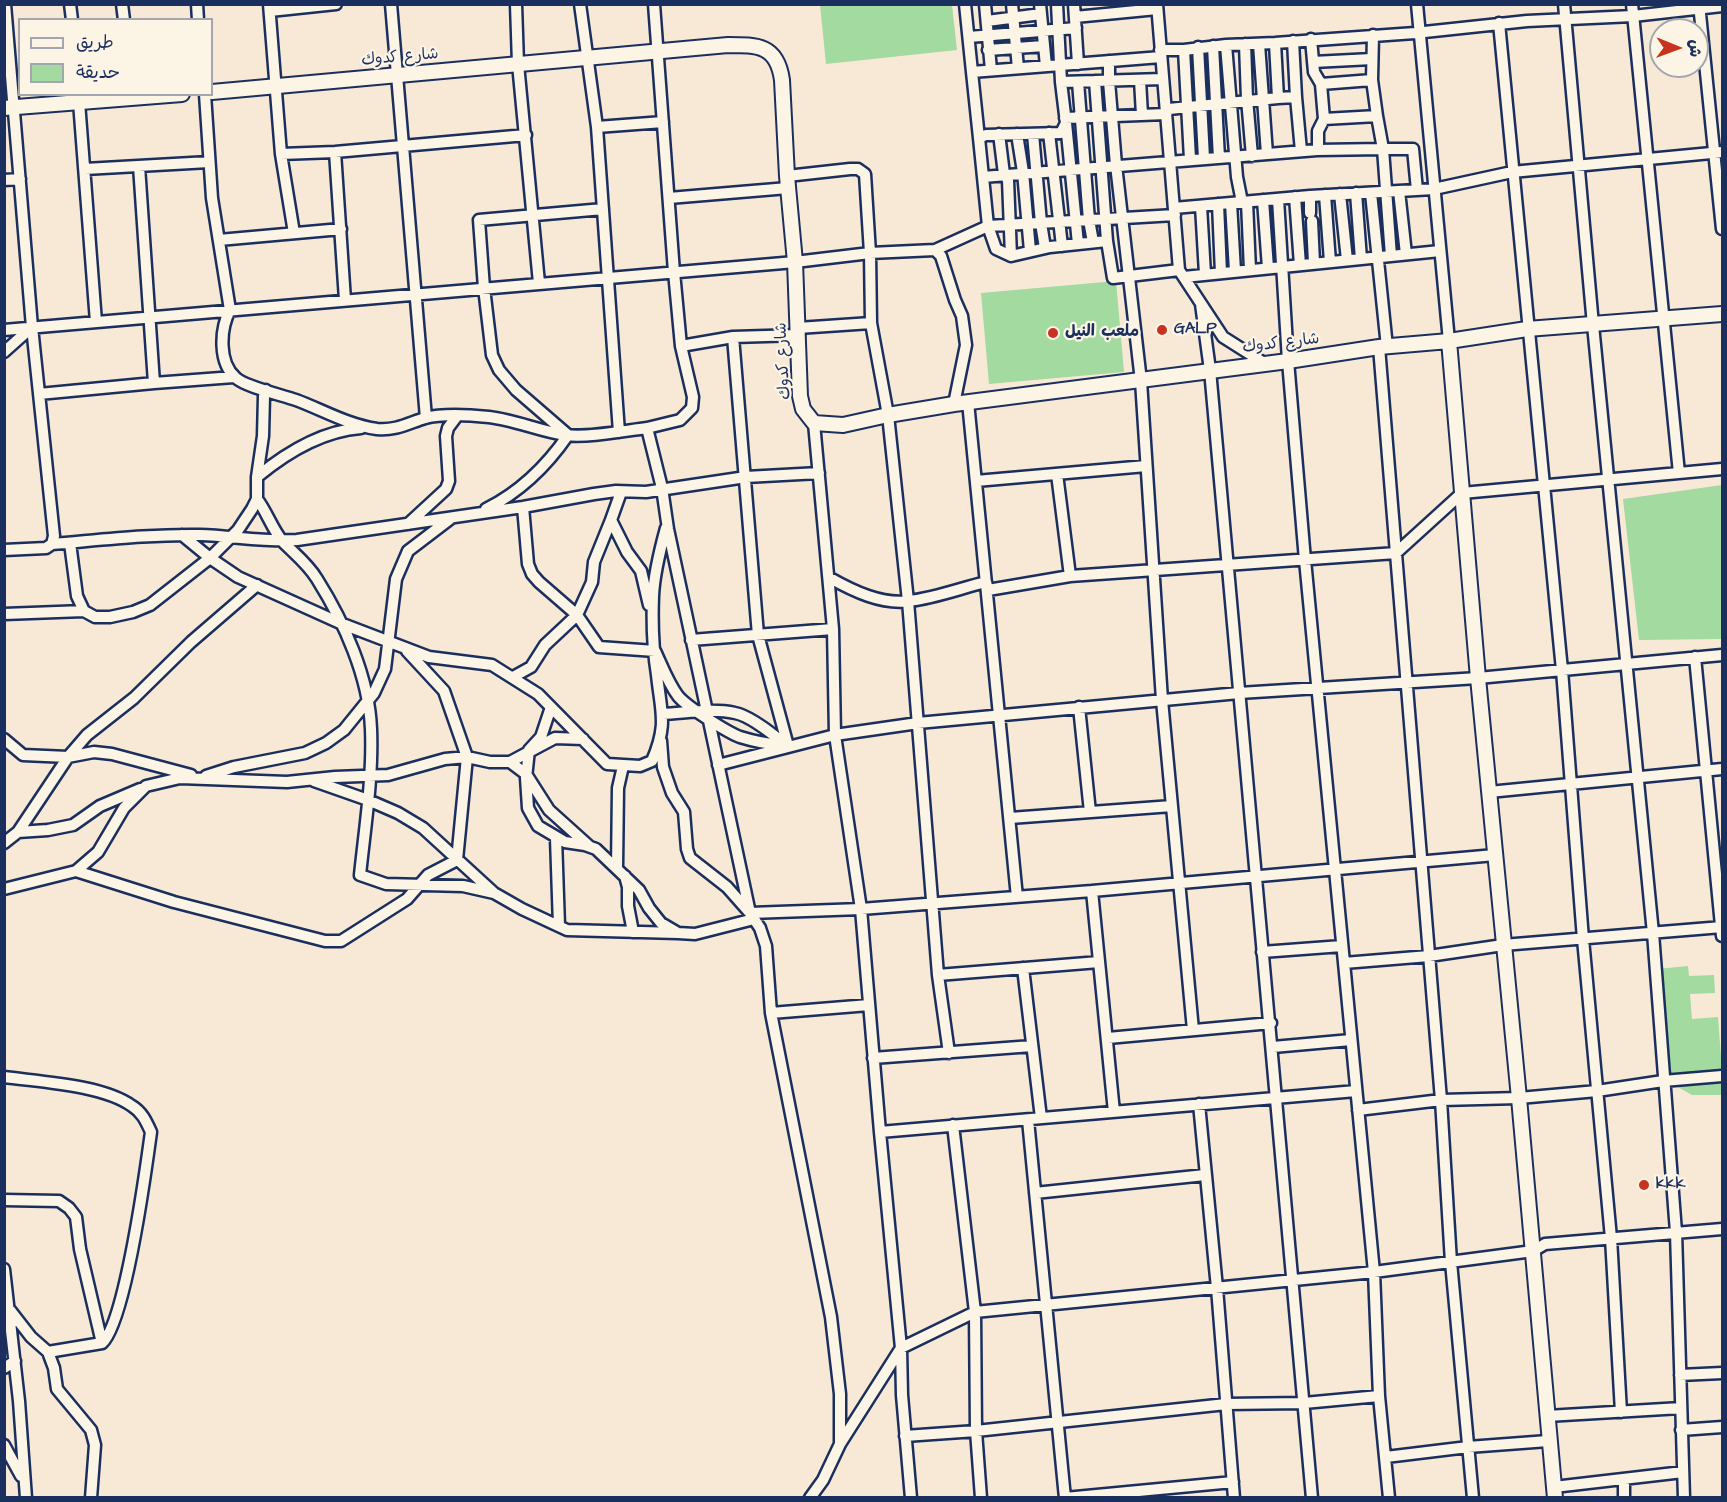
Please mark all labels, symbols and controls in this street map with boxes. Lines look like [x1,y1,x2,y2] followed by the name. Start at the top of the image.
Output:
[18,18,213,96] legend
[1649,18,1709,78] north arrow
[76,30,114,55] text: طريق
[1684,39,1706,57] text: ش
[361,45,439,71] street label: شارع كدوك
[76,60,120,85] text: حديقة
[1174,320,1217,340] place label: GALP
[772,322,796,400] street label: شارع كدوك
[1065,323,1139,343] place label: ملعب النيل
[1155,323,1169,337] marker: GALP
[1046,326,1060,340] marker: ملعب النيل
[1241,330,1321,358] street label: شارع كدوك
[1656,1175,1685,1195] place label: kkk
[1637,1178,1651,1192] marker: kkk

